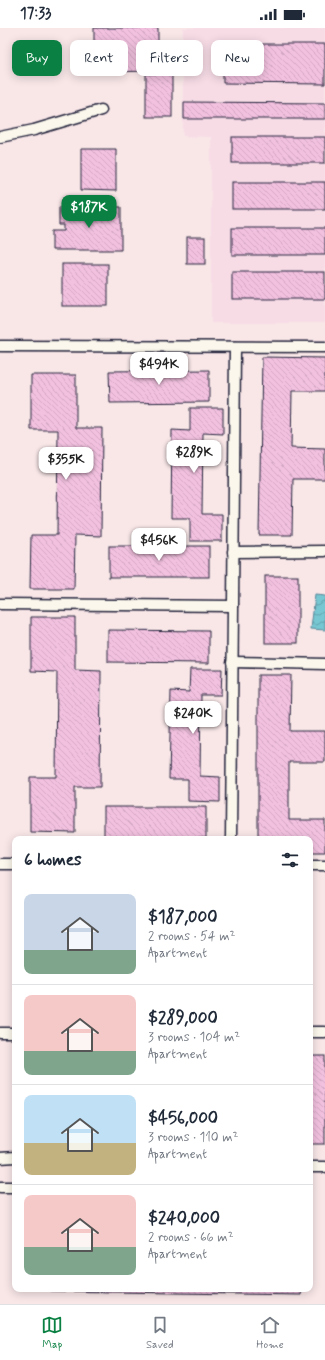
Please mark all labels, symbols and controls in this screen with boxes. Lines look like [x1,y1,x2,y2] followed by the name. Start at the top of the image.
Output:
[20,4,51,24] text: 17:33
[12,40,62,76] chip: Buy
[70,40,128,76] chip: Rent
[136,40,203,76] chip: Filters
[211,40,264,76] chip: New
[61,195,117,229] pin: $187K
[70,199,108,216] text: $187K
[131,352,187,386] pin: $494K
[139,356,179,373] text: $494K
[166,440,222,474] pin: $289K
[175,444,213,461] text: $289K
[38,447,94,481] pin: $355K
[48,451,84,468] text: $355K
[131,528,187,562] pin: $456K
[140,532,178,549] text: $456K
[165,701,221,735] pin: $240K
[174,705,212,722] text: $240K
[24,849,82,871] text: 6 homes
[279,849,301,871] icon: filters
[148,906,218,928] text: $187,000
[56,910,104,958] icon: home
[148,928,235,945] text: 2 rooms · 54 m²
[148,945,207,962] text: Apartment
[148,1007,218,1029] text: $289,000
[56,1011,104,1059] icon: home
[148,1029,240,1046] text: 3 rooms · 104 m²
[148,1046,207,1063] text: Apartment
[148,1107,218,1129] text: $456,000
[56,1111,104,1159] icon: home
[148,1129,238,1146] text: 3 rooms · 110 m²
[148,1146,207,1163] text: Apartment
[148,1207,220,1229] text: $240,000
[56,1211,104,1259] icon: home
[148,1229,233,1246] text: 2 rooms · 66 m²
[148,1246,207,1263] text: Apartment
[41,1314,63,1352] tab: Map
[146,1314,174,1352] tab: Saved
[256,1314,284,1352] tab: Home

